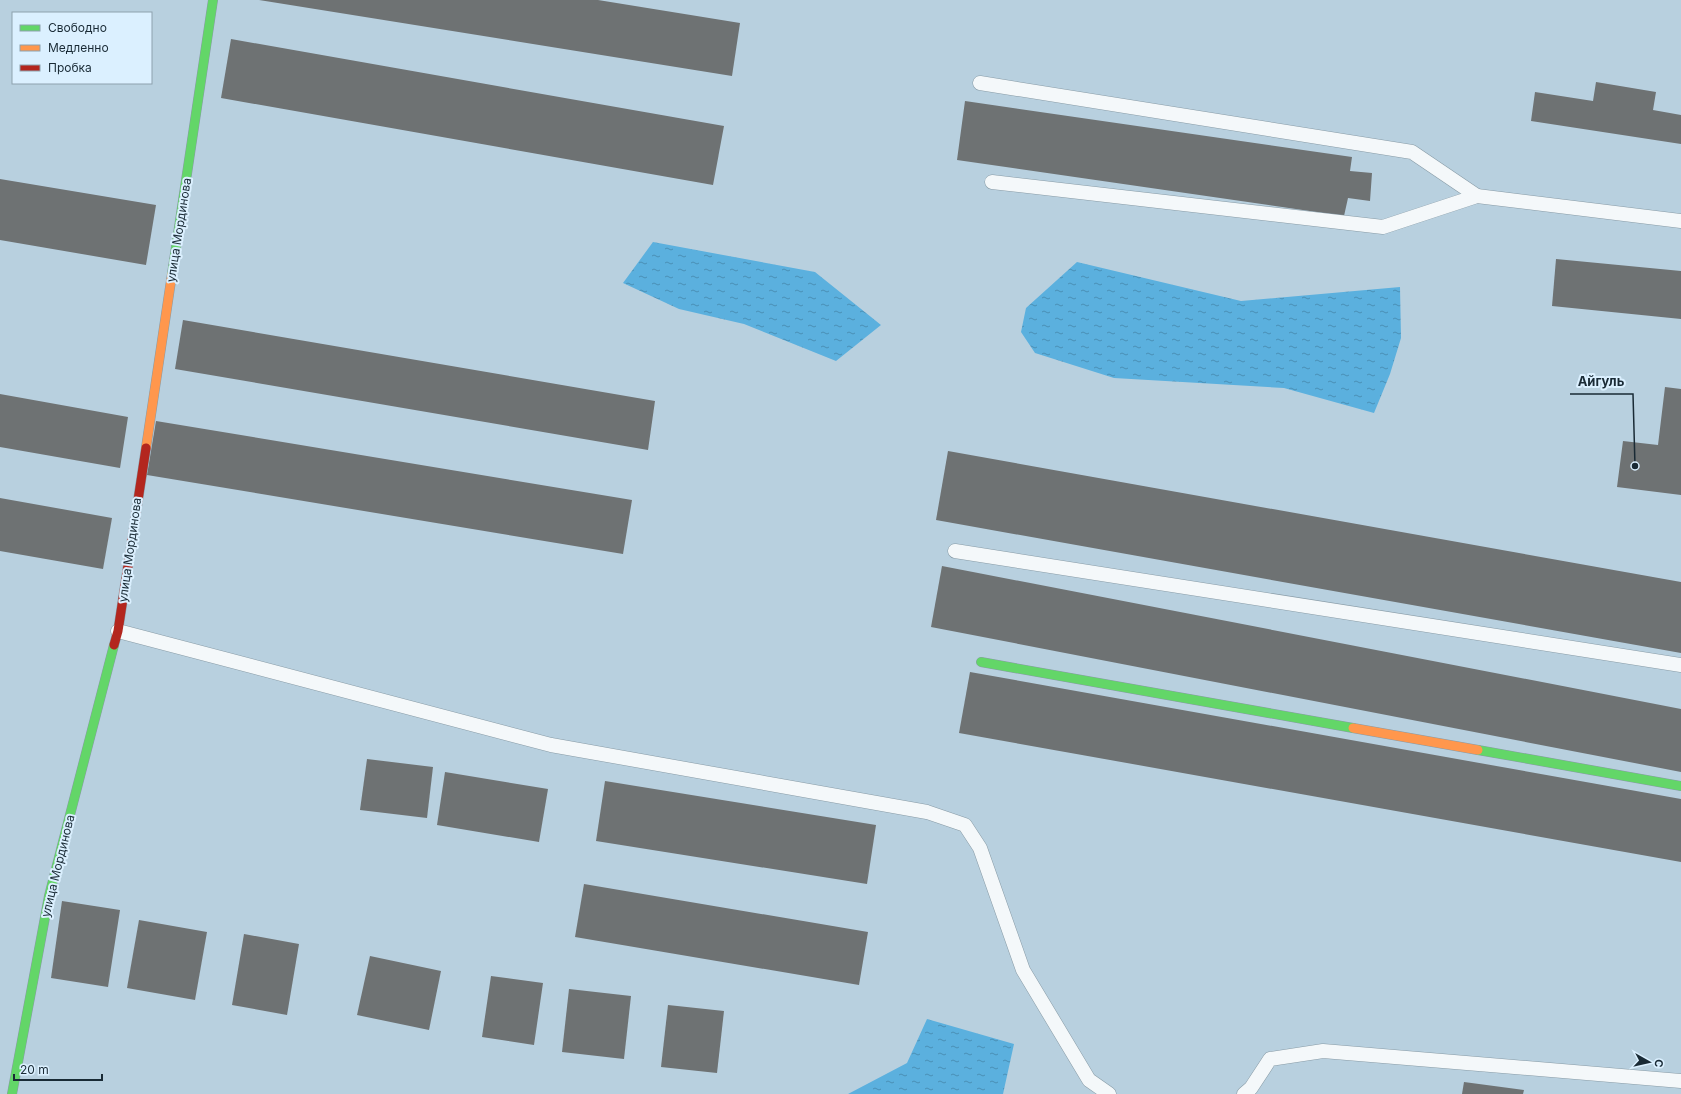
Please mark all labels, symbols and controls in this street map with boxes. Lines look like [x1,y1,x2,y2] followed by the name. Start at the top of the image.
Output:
[12,12,152,84] legend
[48,20,107,35] text: Свободно
[48,40,109,55] text: Медленно
[48,60,92,75] text: Пробка
[163,177,194,283] street label: улица Мординова
[1570,369,1633,394] callout: Айгуль
[1578,373,1625,389] text: Айгуль
[115,497,144,603] street label: улица Мординова
[37,813,78,919] street label: улица Мординова
[1629,1042,1669,1082] north arrow
[14,1056,102,1082] scale bar
[1651,1058,1666,1068] text: С
[20,1062,49,1077] text: 20 m

